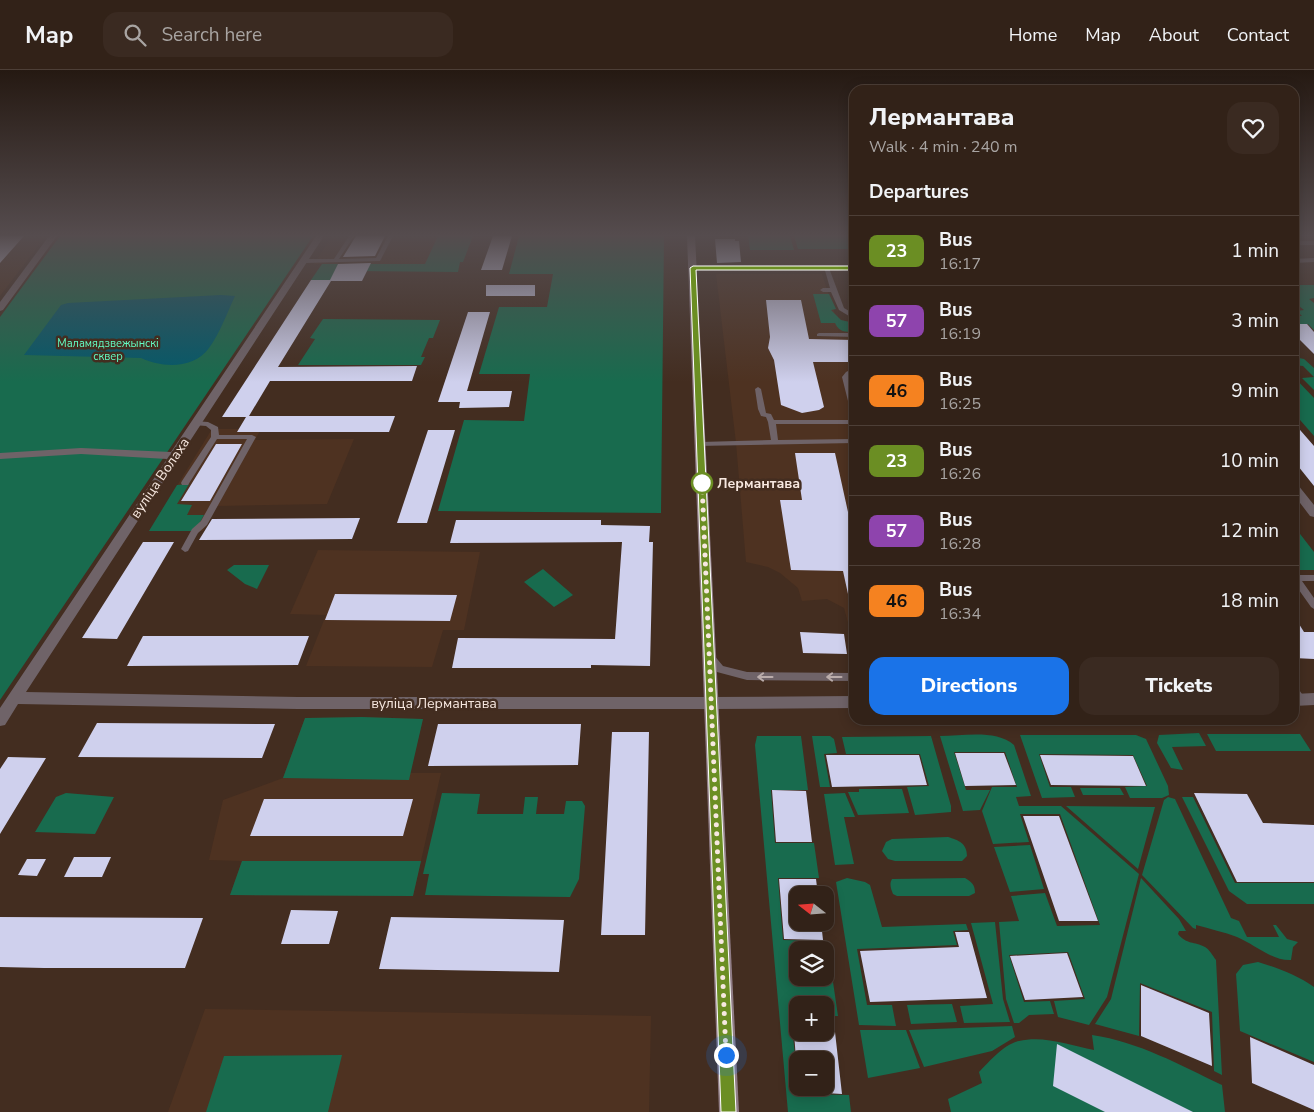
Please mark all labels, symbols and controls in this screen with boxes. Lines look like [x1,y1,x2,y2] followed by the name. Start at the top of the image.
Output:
[103,12,453,57] search box
[25,19,73,51] text: Map
[121,21,149,49] icon: search
[161,22,262,48] text: Search here
[1009,23,1057,47] text: Home
[1085,23,1121,47] text: Map
[1149,23,1199,47] text: About
[1227,23,1289,47] text: Contact
[869,101,1014,133] text: Лермантава
[1227,102,1279,154] button: heart
[869,136,1017,158] text: Walk · 4 min · 240 m
[869,179,969,205] text: Departures
[939,227,972,253] text: Bus
[1231,238,1279,264] text: 1 min
[886,239,907,263] text: 23
[939,253,981,275] text: 16:17
[939,297,972,323] text: Bus
[1231,308,1279,334] text: 3 min
[886,309,907,333] text: 57
[939,323,981,345] text: 16:19
[57,336,159,364] park label: Маламядзвежынскі сквер
[939,367,972,393] text: Bus
[1231,378,1279,404] text: 9 min
[886,379,907,403] text: 46
[939,393,981,415] text: 16:25
[126,434,194,522] street label: вуліца Волаха
[939,437,972,463] text: Bus
[1220,448,1279,474] text: 10 min
[886,449,907,473] text: 23
[939,463,981,485] text: 16:26
[691,472,713,494] marker: Лермантава
[717,474,800,493] place label: Лермантава
[939,507,972,533] text: Bus
[1220,518,1279,544] text: 12 min
[886,519,907,543] text: 57
[939,533,981,555] text: 16:28
[939,577,972,603] text: Bus
[1220,588,1279,614] text: 18 min
[886,589,907,613] text: 46
[939,603,981,625] text: 16:34
[869,657,1069,715] button: Directions
[1079,657,1279,715] button: Tickets
[757,672,773,682] one-way arrow
[826,672,842,682] one-way arrow
[371,694,497,713] street label: вуліца Лермантава
[789,886,834,931] north arrow
[789,886,834,1096] map controls
[789,941,834,986] button: layers
[789,996,834,1041] button: +
[714,1043,739,1068] your location
[789,1051,834,1096] button: −

